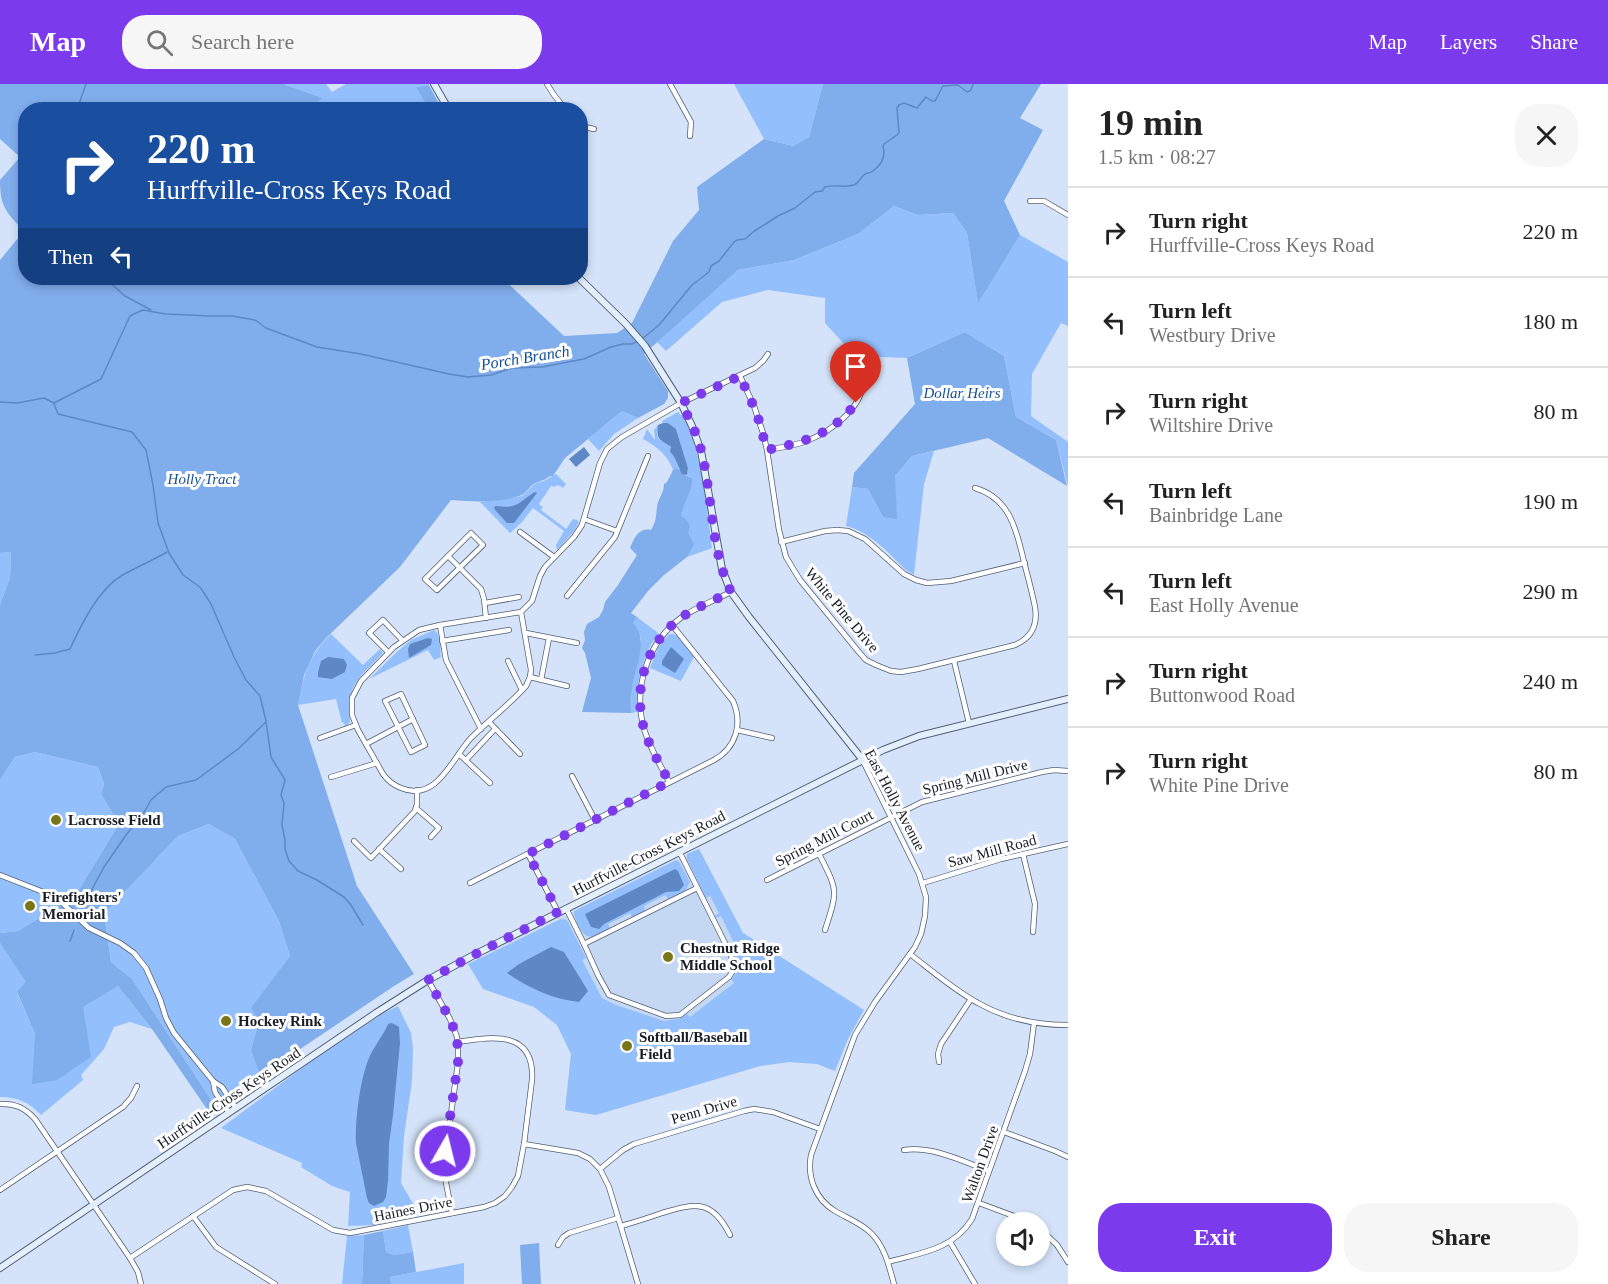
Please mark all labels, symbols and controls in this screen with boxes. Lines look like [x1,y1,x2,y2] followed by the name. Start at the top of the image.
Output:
[122,15,542,69] search box
[30,26,86,57] text: Map
[143,26,176,59] icon: search
[191,29,294,54] text: Search here
[1369,30,1407,54] text: Map
[1440,30,1497,54] text: Layers
[1530,30,1578,54] text: Share
[1098,103,1203,143] text: 19 min
[1515,104,1578,167] button: close
[48,126,126,204] icon: right
[147,126,256,172] text: 220 m
[1098,146,1216,168] text: 1.5 km · 08:27
[147,175,451,205] text: Hurffville-Cross Keys Road
[1149,208,1248,233] text: Turn right
[1098,216,1131,249] icon: right
[1522,219,1578,244] text: 220 m
[1149,234,1374,256] text: Hurffville-Cross Keys Road
[105,240,138,273] icon: left
[48,244,93,269] text: Then
[1149,298,1232,323] text: Turn left
[1098,306,1131,339] icon: left
[1522,309,1578,334] text: 180 m
[1149,324,1276,346] text: Westbury Drive
[830,341,881,403] pin
[479,342,571,373] water label: Porch Branch
[839,350,872,383] icon: arrive
[922,385,1001,401] park label: Dollar Heirs
[1149,388,1248,413] text: Turn right
[1098,396,1131,429] icon: right
[1533,399,1578,424] text: 80 m
[1149,414,1273,436] text: Wiltshire Drive
[167,471,237,487] park label: Holly Tract
[1149,478,1232,503] text: Turn left
[1098,486,1131,519] icon: left
[1522,489,1578,514] text: 190 m
[1149,504,1283,526] text: Bainbridge Lane
[802,565,882,656] street label: White Pine Drive
[1149,568,1232,593] text: Turn left
[1098,576,1131,609] icon: left
[1522,579,1578,604] text: 290 m
[1149,594,1299,616] text: East Holly Avenue
[1149,658,1248,683] text: Turn right
[1098,666,1131,699] icon: right
[1522,669,1578,694] text: 240 m
[1149,684,1295,706] text: Buttonwood Road
[862,747,929,854] street label: East Holly Avenue
[1149,748,1248,773] text: Turn right
[921,756,1029,798] street label: Spring Mill Drive
[1098,756,1131,789] icon: right
[1533,759,1578,784] text: 80 m
[1149,774,1289,796] text: White Pine Drive
[772,806,876,870] street label: Spring Mill Court
[570,807,728,898] street label: Hurffville-Cross Keys Road
[68,812,161,828] place label: Lacrosse Field
[49,813,63,827] marker: Lacrosse Field
[946,831,1038,870] street label: Saw Mill Road
[42,889,122,922] place label: Firefighters' Memorial
[23,899,37,913] marker: Firefighters' Memorial
[680,940,780,973] place label: Chestnut Ridge Middle School
[661,950,675,964] marker: Chestnut Ridge Middle School
[238,1013,322,1029] place label: Hockey Rink
[219,1014,233,1028] marker: Hockey Rink
[639,1029,747,1062] place label: Softball/Baseball Field
[620,1039,634,1053] marker: Softball/Baseball Field
[155,1044,304,1152] street label: Hurffville-Cross Keys Road
[669,1093,739,1127] street label: Penn Drive
[413,1119,477,1183] position arrow
[959,1123,1001,1205] street label: Walton Drive
[372,1193,454,1224] street label: Haines Drive
[1098,1203,1332,1272] button: Exit
[1344,1203,1578,1272] button: Share
[996,1212,1050,1266] map controls
[996,1212,1050,1266] button: sound

